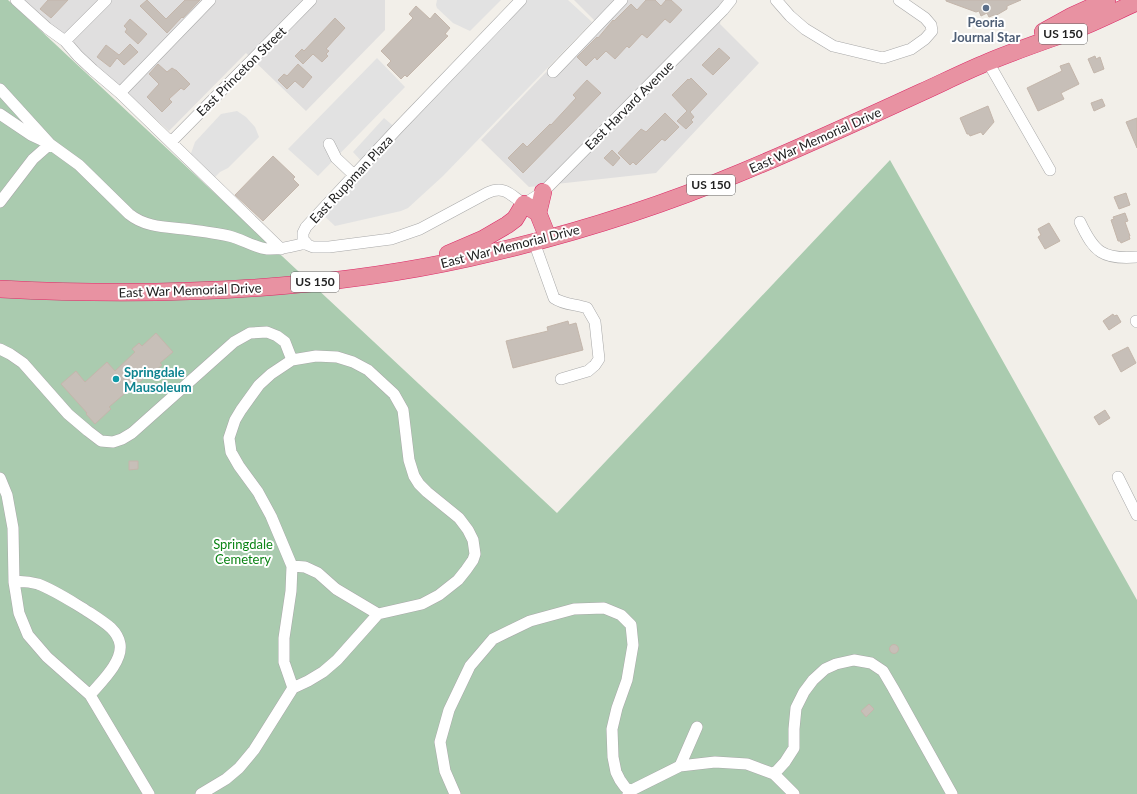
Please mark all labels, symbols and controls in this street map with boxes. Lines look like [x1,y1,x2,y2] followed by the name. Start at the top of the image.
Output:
[981,3,991,13] marker: Peoria Journal Star
[952,14,1020,45] place label: Peoria Journal Star
[193,23,289,119] street label: East Princeton Street
[1039,24,1087,44] road number: US 150
[581,57,677,153] street label: East Harvard Avenue
[747,104,884,176] street label: East War Memorial Drive
[306,132,396,226] street label: East Ruppman Plaza
[687,175,735,195] road number: US 150
[439,221,581,271] street label: East War Memorial Drive
[291,272,339,292] road number: US 150
[118,280,262,300] street label: East War Memorial Drive
[124,364,192,395] place label: Springdale Mausoleum
[111,374,121,384] marker: Springdale Mausoleum
[213,536,273,567] park label: Springdale Cemetery

